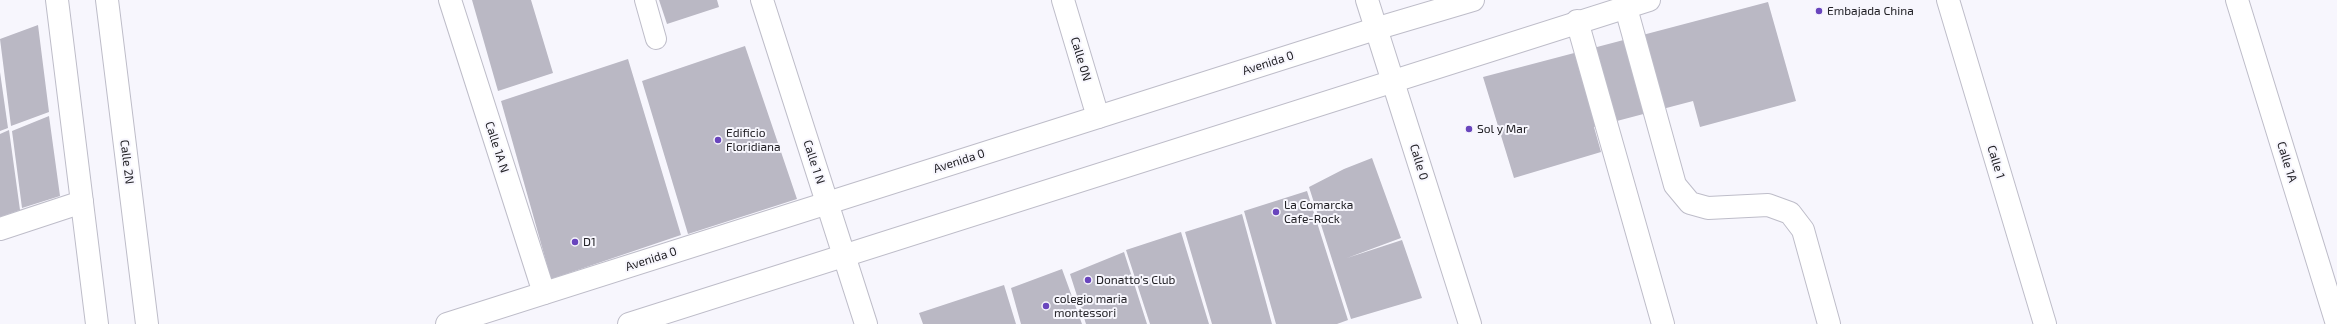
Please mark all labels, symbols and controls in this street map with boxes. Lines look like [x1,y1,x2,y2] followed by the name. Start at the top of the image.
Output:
[1827,4,1914,18] place label: Embajada China
[1814,6,1824,16] marker: Embajada China
[1067,35,1095,83] street label: Calle 0N
[1240,48,1296,78] street label: Avenida 0
[482,120,512,174] street label: Calle 1A N
[1477,122,1528,136] place label: Sol y Mar
[1464,124,1474,134] marker: Sol y Mar
[726,126,781,154] place label: Edificio Floridiana
[713,135,723,145] marker: Edificio Floridiana
[800,138,828,186] street label: Calle 1 N
[117,139,137,185] street label: Calle 2N
[2274,140,2300,184] street label: Calle 1A
[1407,142,1431,182] street label: Calle 0
[1984,143,2008,181] street label: Calle 1
[931,146,987,176] street label: Avenida 0
[1284,198,1353,226] place label: La Comarcka Cafe-Rock
[1271,207,1281,217] marker: La Comarcka Cafe-Rock
[583,235,596,249] place label: D1
[570,237,580,247] marker: D1
[623,244,679,274] street label: Avenida 0
[1096,273,1175,287] place label: Donatto's Club
[1083,275,1093,285] marker: Donatto's Club
[1054,292,1127,320] place label: colegio maria montessori
[1041,301,1051,311] marker: colegio maria montessori

